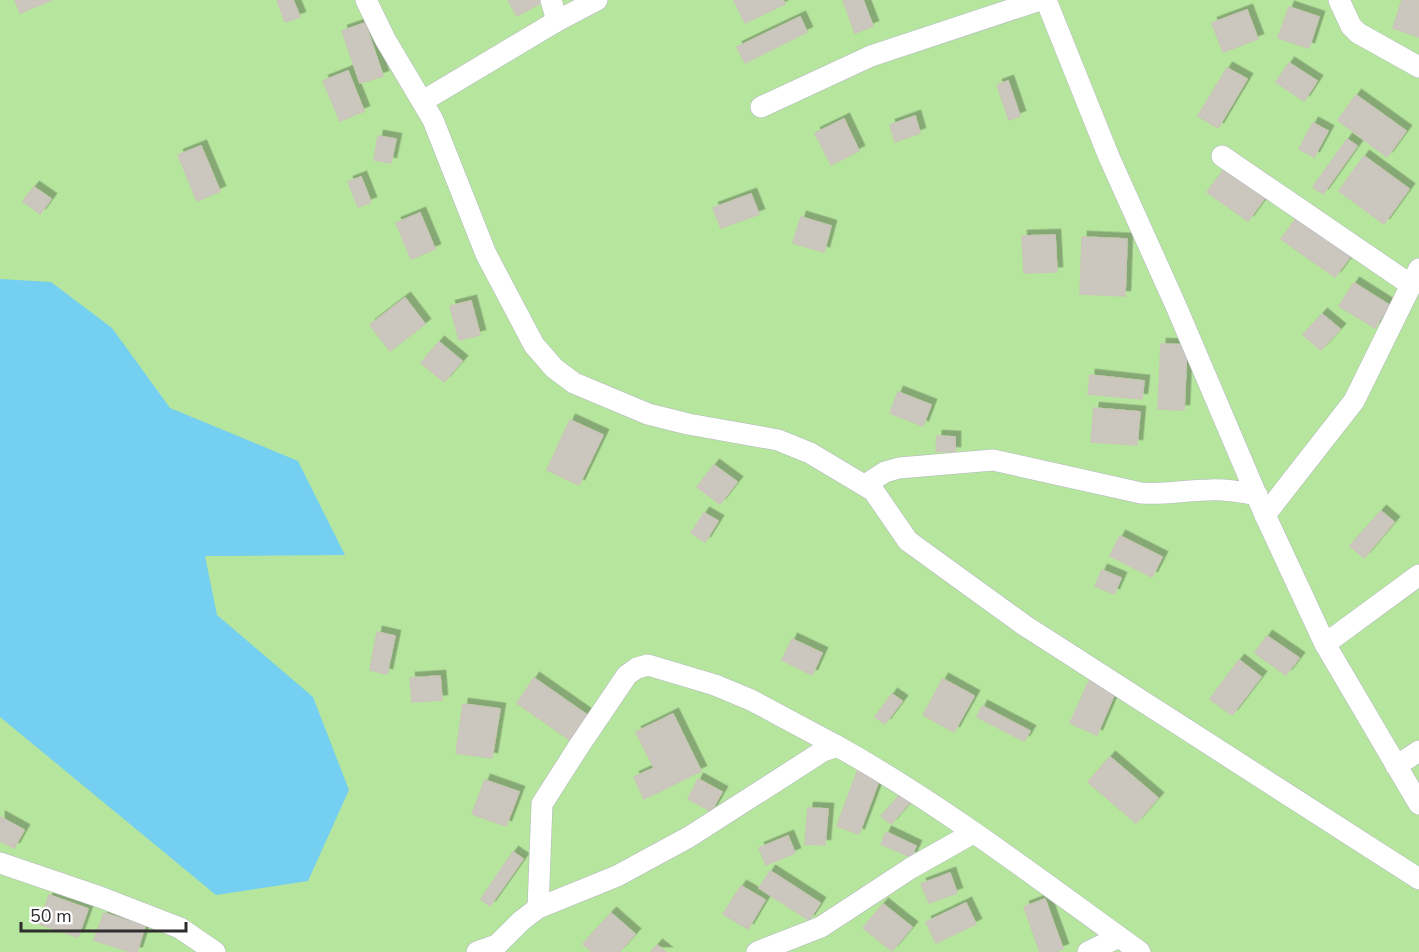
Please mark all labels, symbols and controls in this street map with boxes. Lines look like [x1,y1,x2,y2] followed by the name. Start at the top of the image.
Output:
[21,895,186,933] scale bar
[30,904,72,928] text: 50 m

